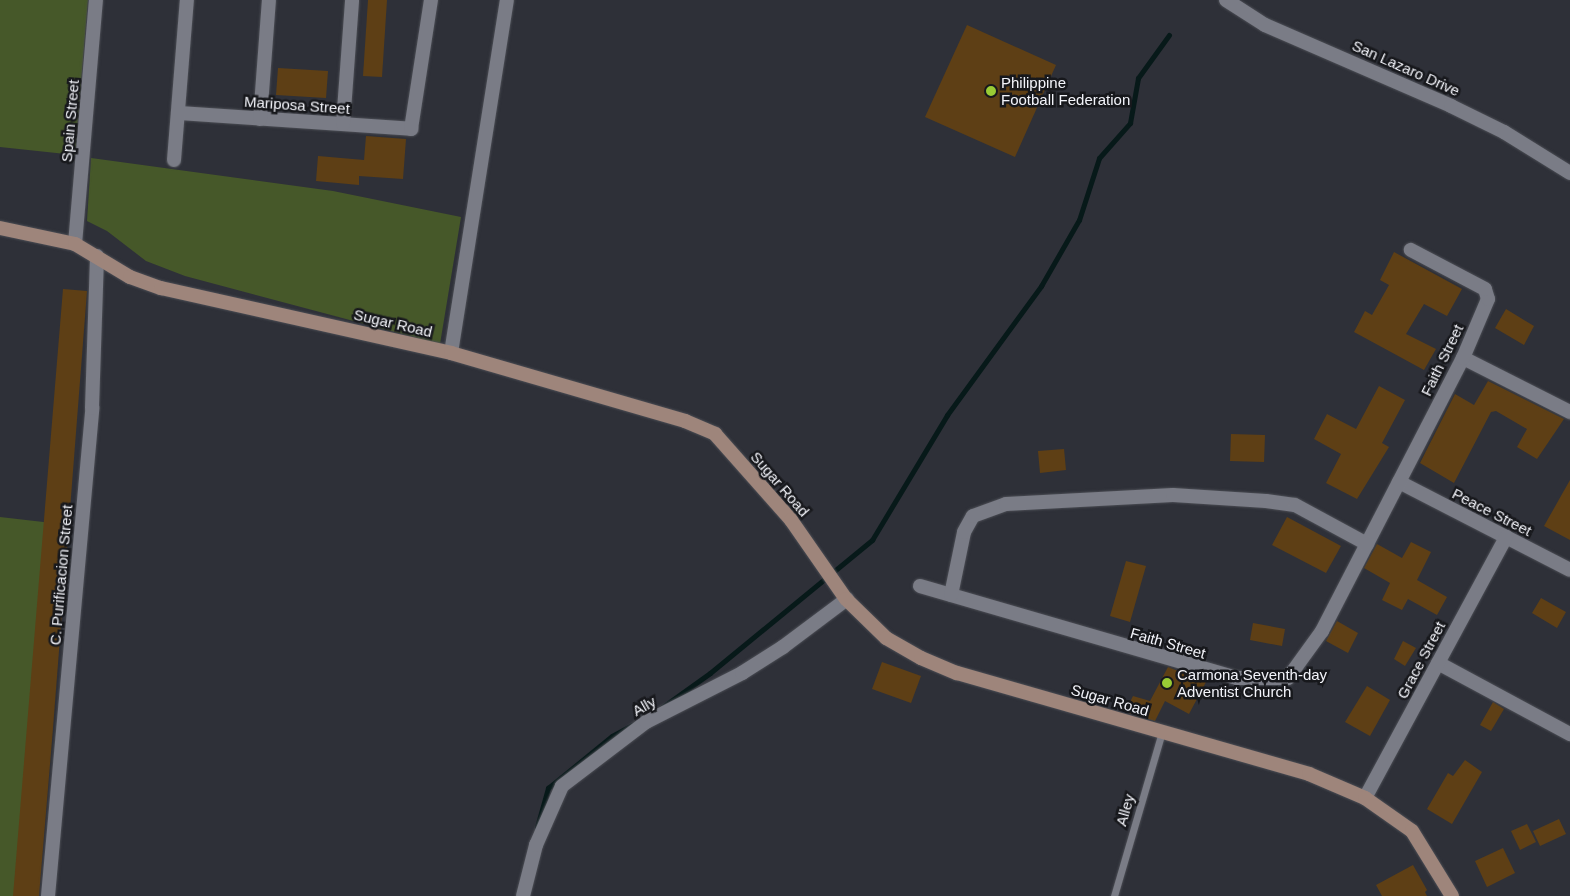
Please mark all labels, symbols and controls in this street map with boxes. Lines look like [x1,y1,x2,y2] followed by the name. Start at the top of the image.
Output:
[1349,36,1463,100] street label: San Lazaro Drive
[1001,73,1130,108] place label: Philippine Football Federation
[57,79,83,163] street label: Spain Street
[985,85,997,97] marker: Philippine Football Federation
[244,92,350,118] street label: Mariposa Street
[352,305,434,341] street label: Sugar Road
[1417,321,1467,399] street label: Faith Street
[747,448,813,520] street label: Sugar Road
[1449,484,1535,540] street label: Peace Street
[46,504,76,646] street label: C. Purificacion Street
[1393,618,1449,702] street label: Grace Street
[1128,624,1208,662] street label: Faith Street
[1177,665,1327,700] place label: Carmona Seventh-day Adventist Church
[1161,677,1173,689] marker: Carmona Seventh-day Adventist Church
[1069,680,1151,720] street label: Sugar Road
[629,692,659,720] street label: Ally
[1112,792,1138,828] street label: Alley

